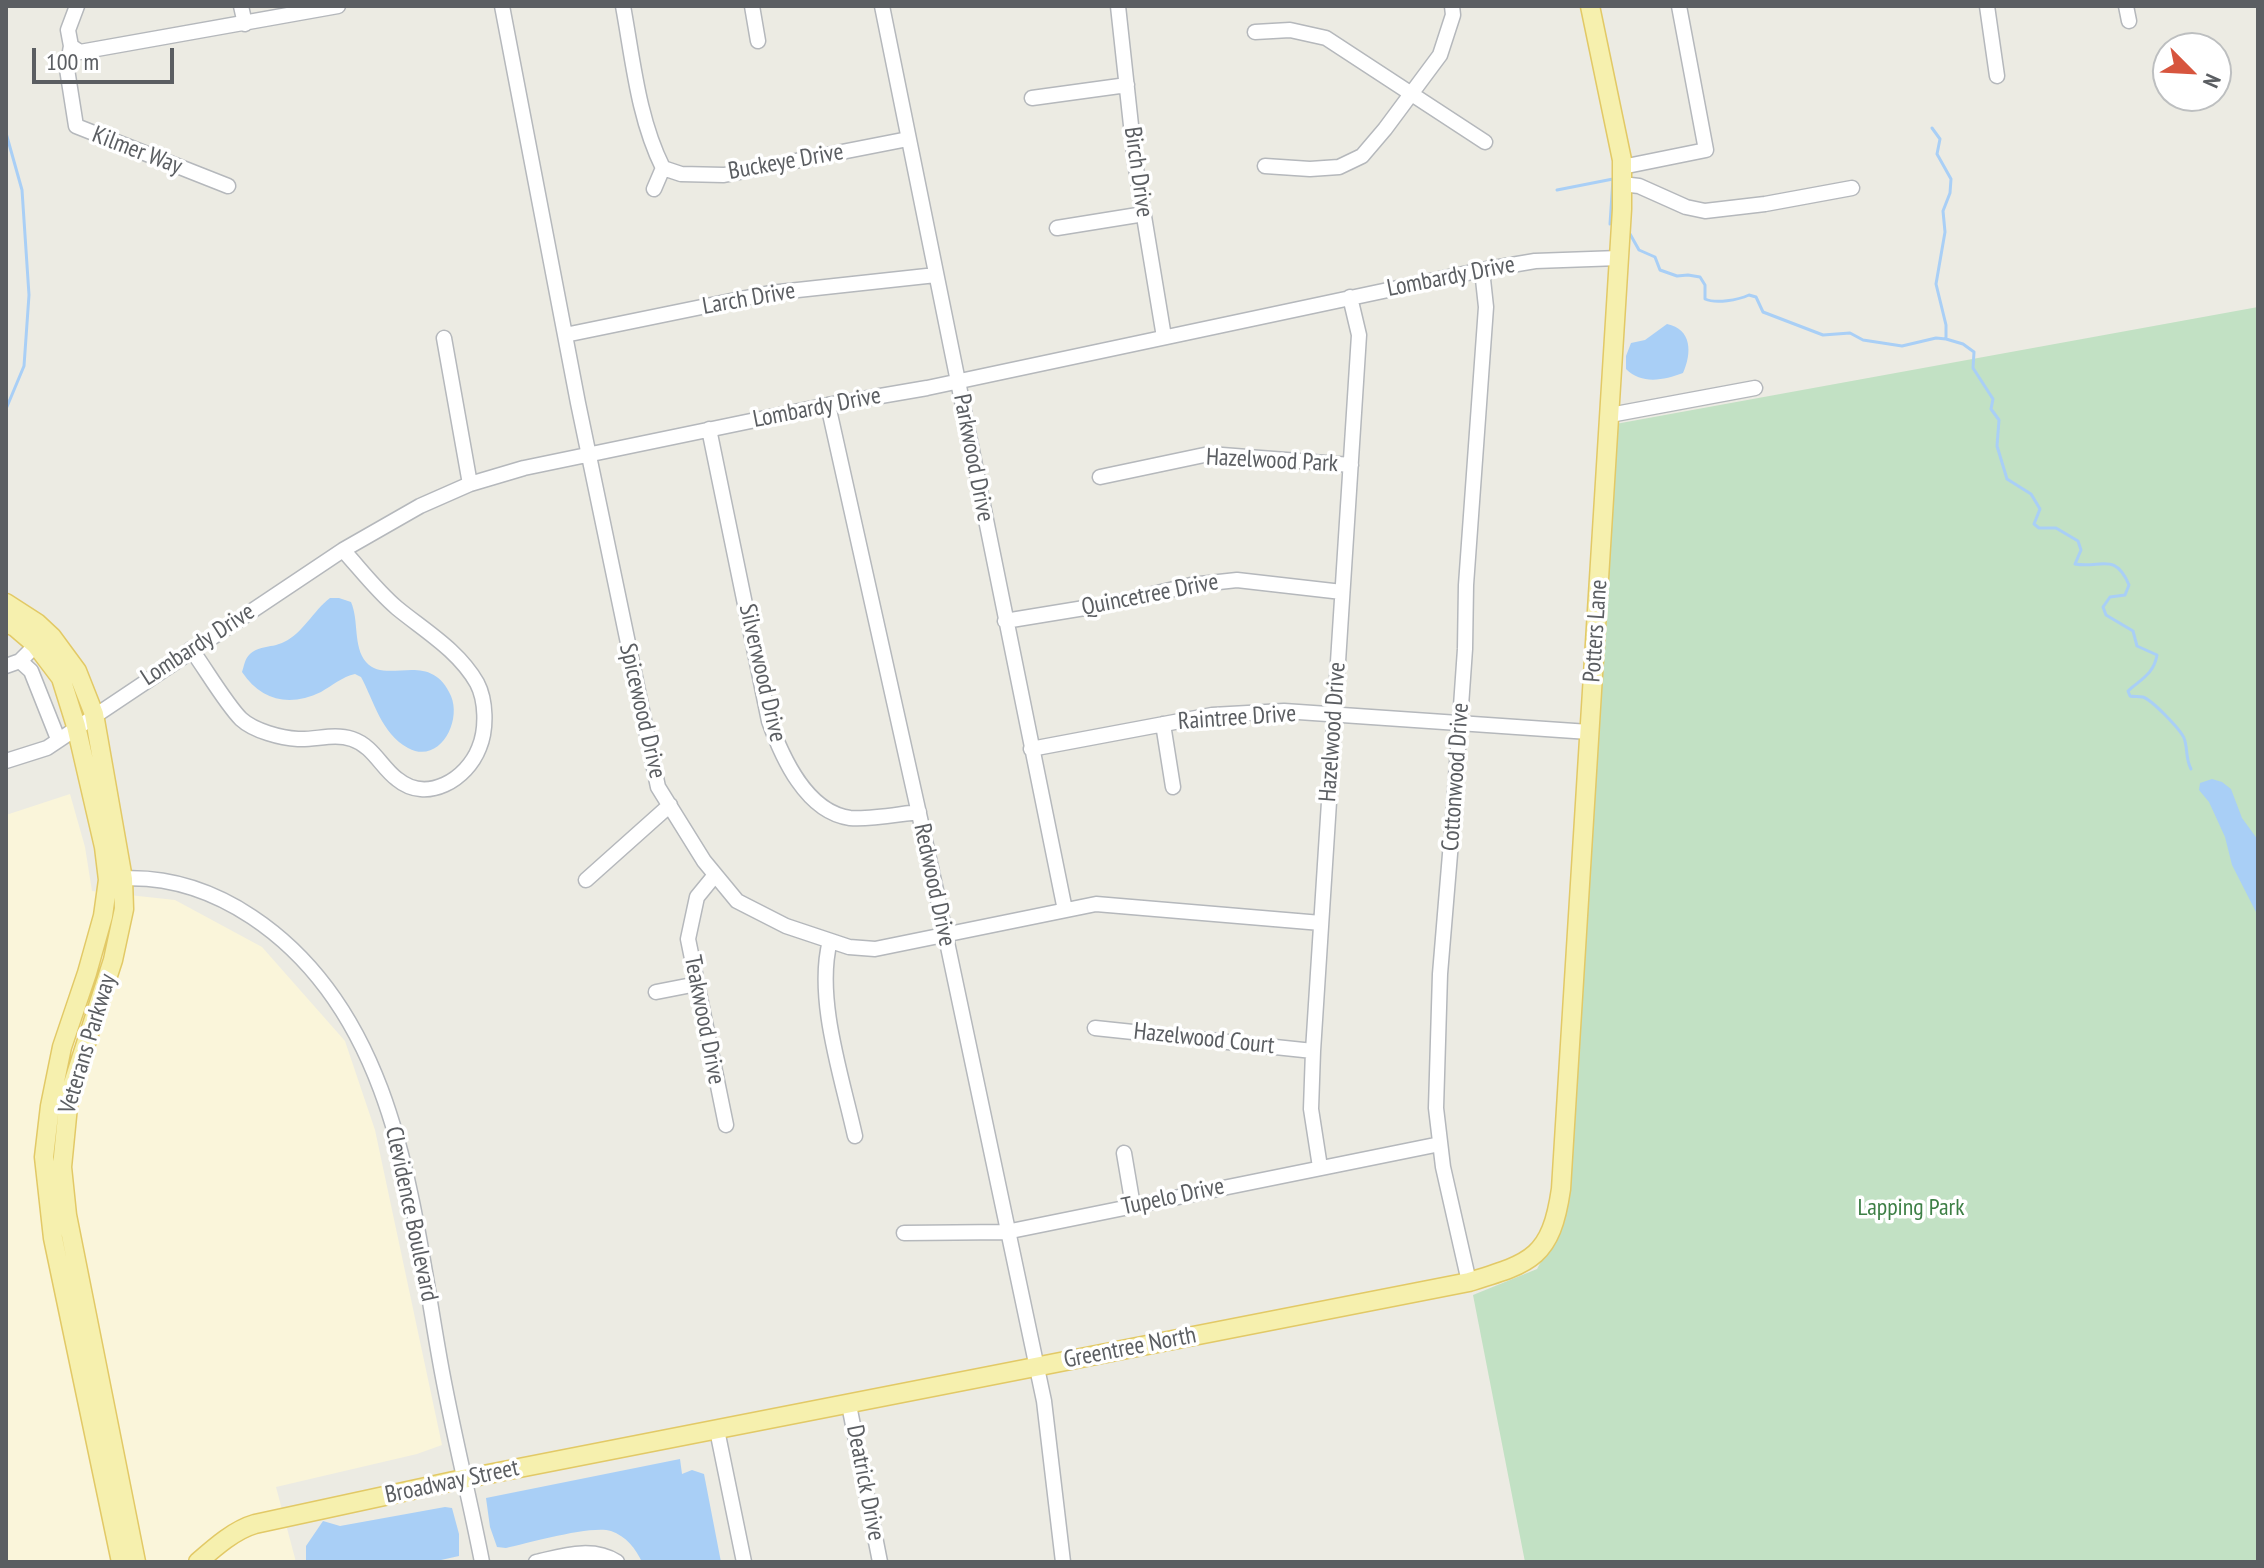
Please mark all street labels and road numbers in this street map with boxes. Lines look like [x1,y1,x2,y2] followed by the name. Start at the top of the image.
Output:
[88,121,186,181] street label: Kilmer Way
[1117,125,1159,219] street label: Birch Drive
[726,138,846,186] street label: Buckeye Drive
[1385,251,1517,303] street label: Lombardy Drive
[700,277,798,321] street label: Larch Drive
[751,382,883,434] street label: Lombardy Drive
[947,392,999,524] street label: Parkwood Drive
[1205,443,1339,479] street label: Hazelwood Park
[1079,568,1221,622] street label: Quincetree Drive
[1578,579,1614,683] street label: Potters Lane
[136,598,260,692] street label: Lombardy Drive
[732,601,792,745] street label: Silverwood Drive
[612,641,672,781] street label: Spicewood Drive
[1314,661,1352,803] street label: Hazelwood Drive
[1177,700,1297,736] street label: Raintree Drive
[1436,702,1476,852] street label: Cottonwood Drive
[907,821,961,949] street label: Redwood Drive
[677,953,731,1087] street label: Teakwood Drive
[53,971,123,1117] street label: Veterans Parkway
[1132,1017,1276,1061] street label: Hazelwood Court
[378,1124,444,1304] street label: Clevidence Boulevard
[1119,1172,1227,1222] street label: Tupelo Drive
[1061,1321,1199,1375] street label: Greentree North
[840,1423,890,1543] street label: Deatrick Drive
[383,1454,521,1510] street label: Broadway Street

